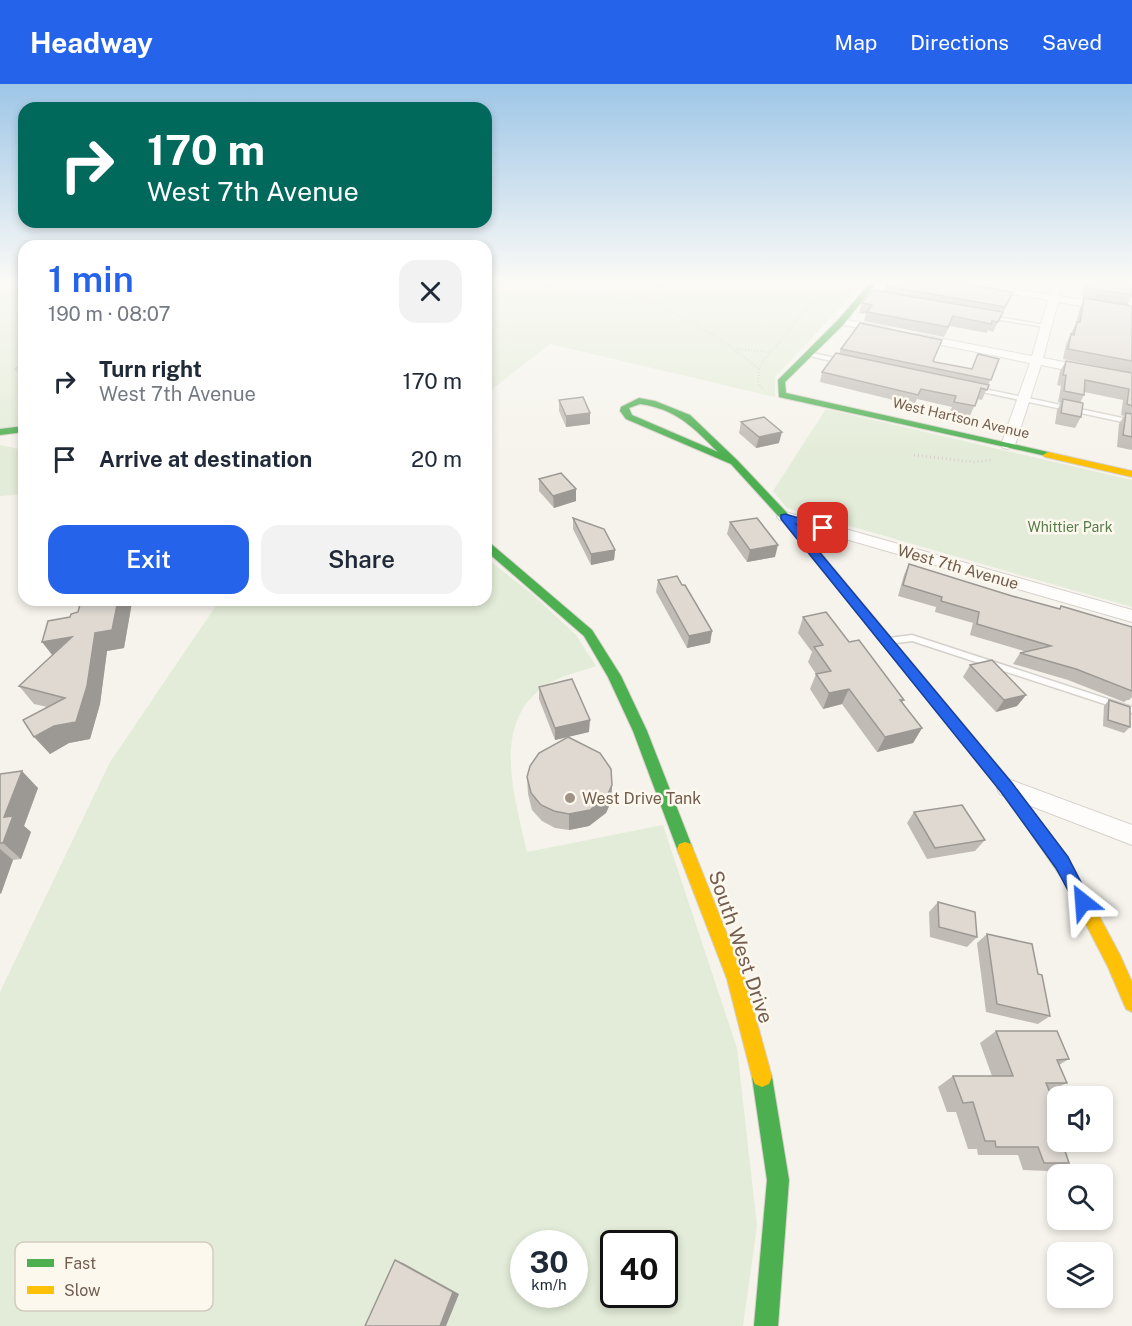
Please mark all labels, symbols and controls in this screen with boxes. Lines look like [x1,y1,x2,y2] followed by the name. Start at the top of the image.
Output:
[30,26,153,59] text: Headway
[835,30,877,55] text: Map
[910,30,1009,55] text: Directions
[1042,30,1102,55] text: Saved
[147,125,265,174] text: 170 m
[48,126,126,204] icon: right
[147,175,359,207] text: West 7th Avenue
[48,258,134,300] text: 1 min
[399,260,462,323] button: close
[48,302,171,326] text: 190 m · 08:07
[99,356,202,382] text: Turn right
[48,365,81,398] icon: right
[402,368,462,394] text: 170 m
[99,382,256,406] text: West 7th Avenue
[891,394,1031,442] street label: West Hartson Avenue
[48,443,81,476] icon: arrive
[99,446,312,472] text: Arrive at destination
[411,446,462,472] text: 20 m
[797,502,848,553] pin
[806,511,839,544] icon: arrive
[1027,519,1113,535] park label: Whittier Park
[48,525,249,594] button: Exit
[261,525,462,594] button: Share
[895,541,1021,593] street label: West 7th Avenue
[582,789,701,808] place label: West Drive Tank
[563,791,577,805] marker: West Drive Tank
[704,868,778,1026] street label: South West Drive
[1051,870,1115,934] position arrow
[1047,1086,1113,1308] map controls
[1047,1086,1113,1152] button: sound
[1047,1164,1113,1230] button: search
[600,1230,678,1308] speed limit sign: 40
[15,1242,213,1311] legend
[1047,1242,1113,1308] button: layers
[529,1244,569,1280] text: 30
[64,1254,96,1273] text: Fast
[531,1276,567,1293] text: km/h
[64,1281,101,1300] text: Slow

